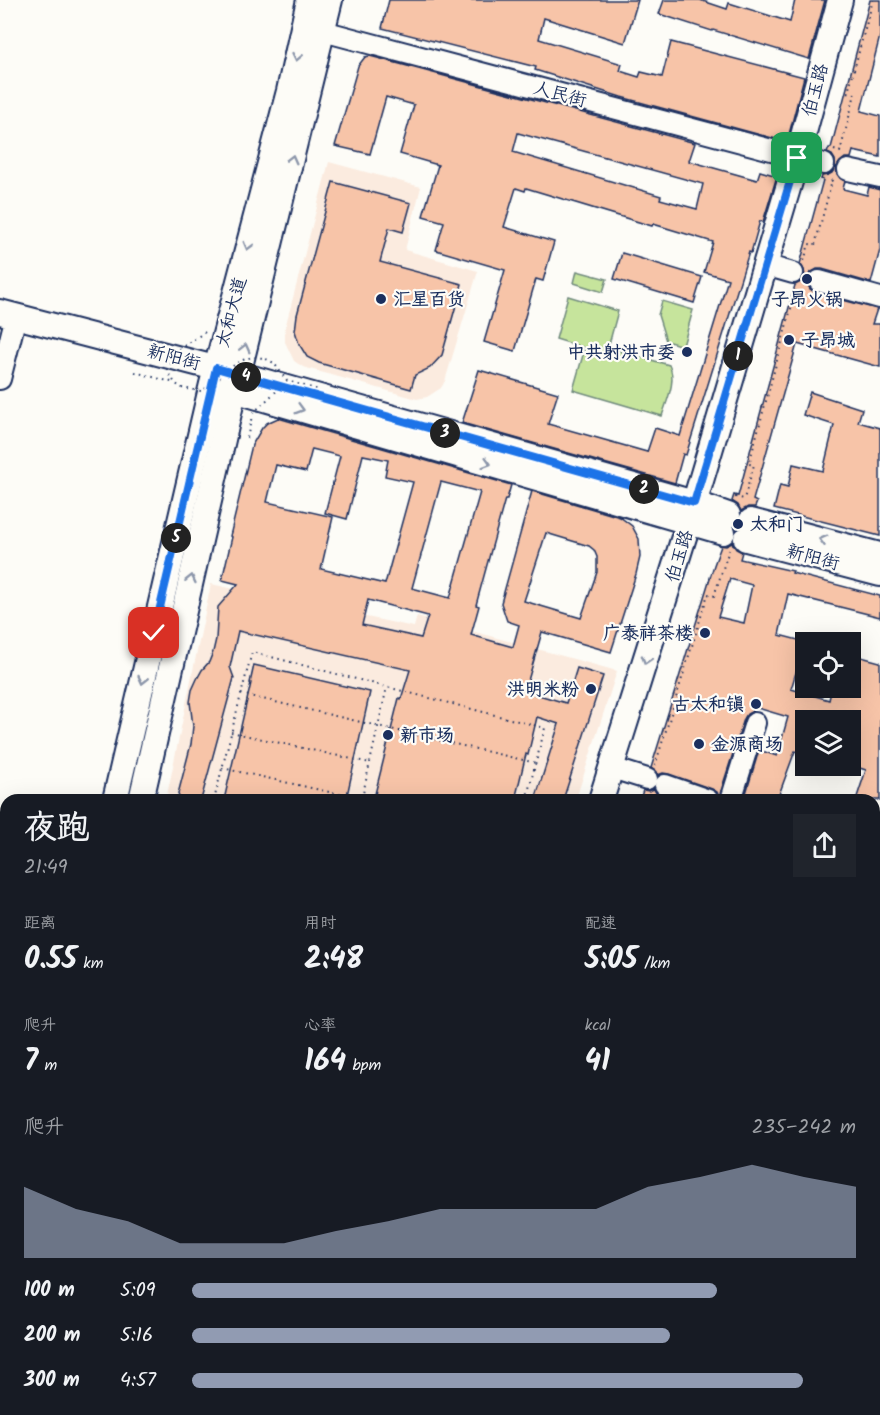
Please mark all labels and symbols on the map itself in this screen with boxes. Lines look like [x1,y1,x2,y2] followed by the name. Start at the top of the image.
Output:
[291,52,304,62] one-way arrow
[795,61,837,120] street label: 伯玉路
[530,74,589,116] street label: 人民街
[771,132,822,183] pin
[284,154,297,164] one-way arrow
[243,240,255,251] one-way arrow
[800,272,814,286] marker: 子昂火锅
[209,274,256,351] street label: 太和大道
[393,286,465,315] place label: 汇星百货
[771,286,843,315] place label: 子昂火锅
[374,292,388,306] marker: 汇星百货
[801,327,855,356] place label: 子昂城
[782,333,796,347] marker: 子昂城
[144,337,203,379] street label: 新阳街
[567,339,675,368] place label: 中共射洪市委
[723,341,753,371] pin: 1
[237,343,250,353] one-way arrow
[680,345,694,359] marker: 中共射洪市委
[231,362,261,392] pin: 4
[294,402,304,415] one-way arrow
[430,418,460,448] pin: 3
[481,456,492,468] one-way arrow
[629,474,659,504] pin: 2
[750,511,804,540] place label: 太和门
[731,517,745,531] marker: 太和门
[161,523,191,553] pin: 5
[659,526,702,586] street label: 伯玉路
[819,535,829,548] one-way arrow
[783,537,842,579] street label: 新阳街
[184,574,197,584] one-way arrow
[128,607,179,658] pin
[603,620,693,649] place label: 广泰祥茶楼
[698,626,712,640] marker: 广泰祥茶楼
[641,654,653,665] one-way arrow
[137,675,150,685] one-way arrow
[507,676,579,705] place label: 洪明米粉
[584,682,598,696] marker: 洪明米粉
[672,691,744,720] place label: 古太和镇
[749,697,763,711] marker: 古太和镇
[400,722,454,751] place label: 新市场
[381,728,395,742] marker: 新市场
[711,731,783,760] place label: 金源商场
[692,737,706,751] marker: 金源商场

